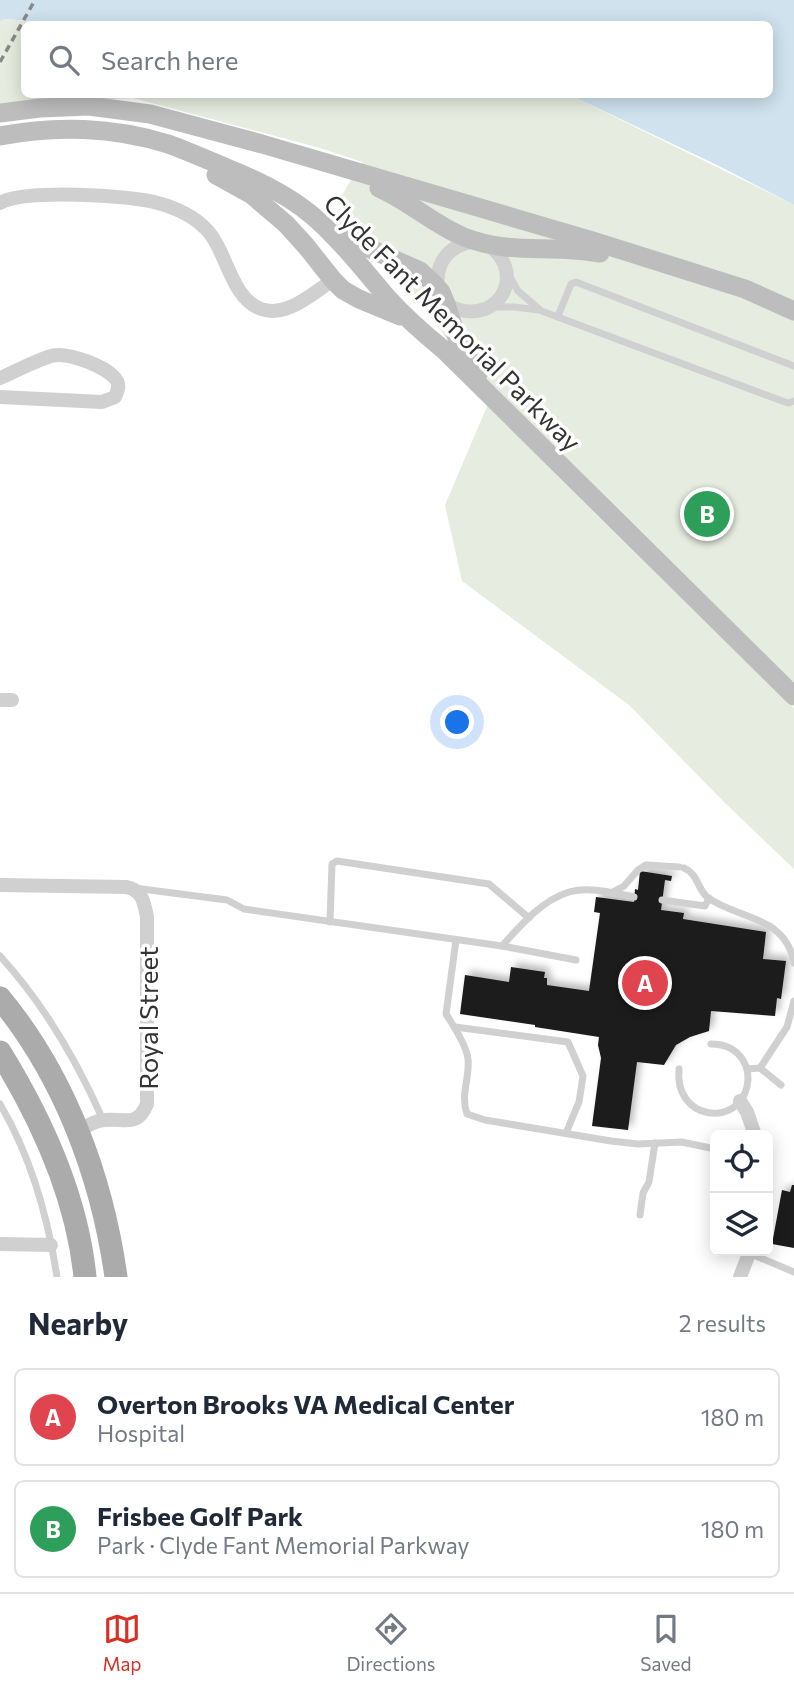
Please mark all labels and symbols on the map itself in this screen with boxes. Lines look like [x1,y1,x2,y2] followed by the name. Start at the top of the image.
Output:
[318,187,588,457] street label: Clyde Fant Memorial Parkway
[684,488,730,540] pin: B
[440,705,474,739] your location
[132,946,163,1090] street label: Royal Street
[622,957,668,1009] pin: A

